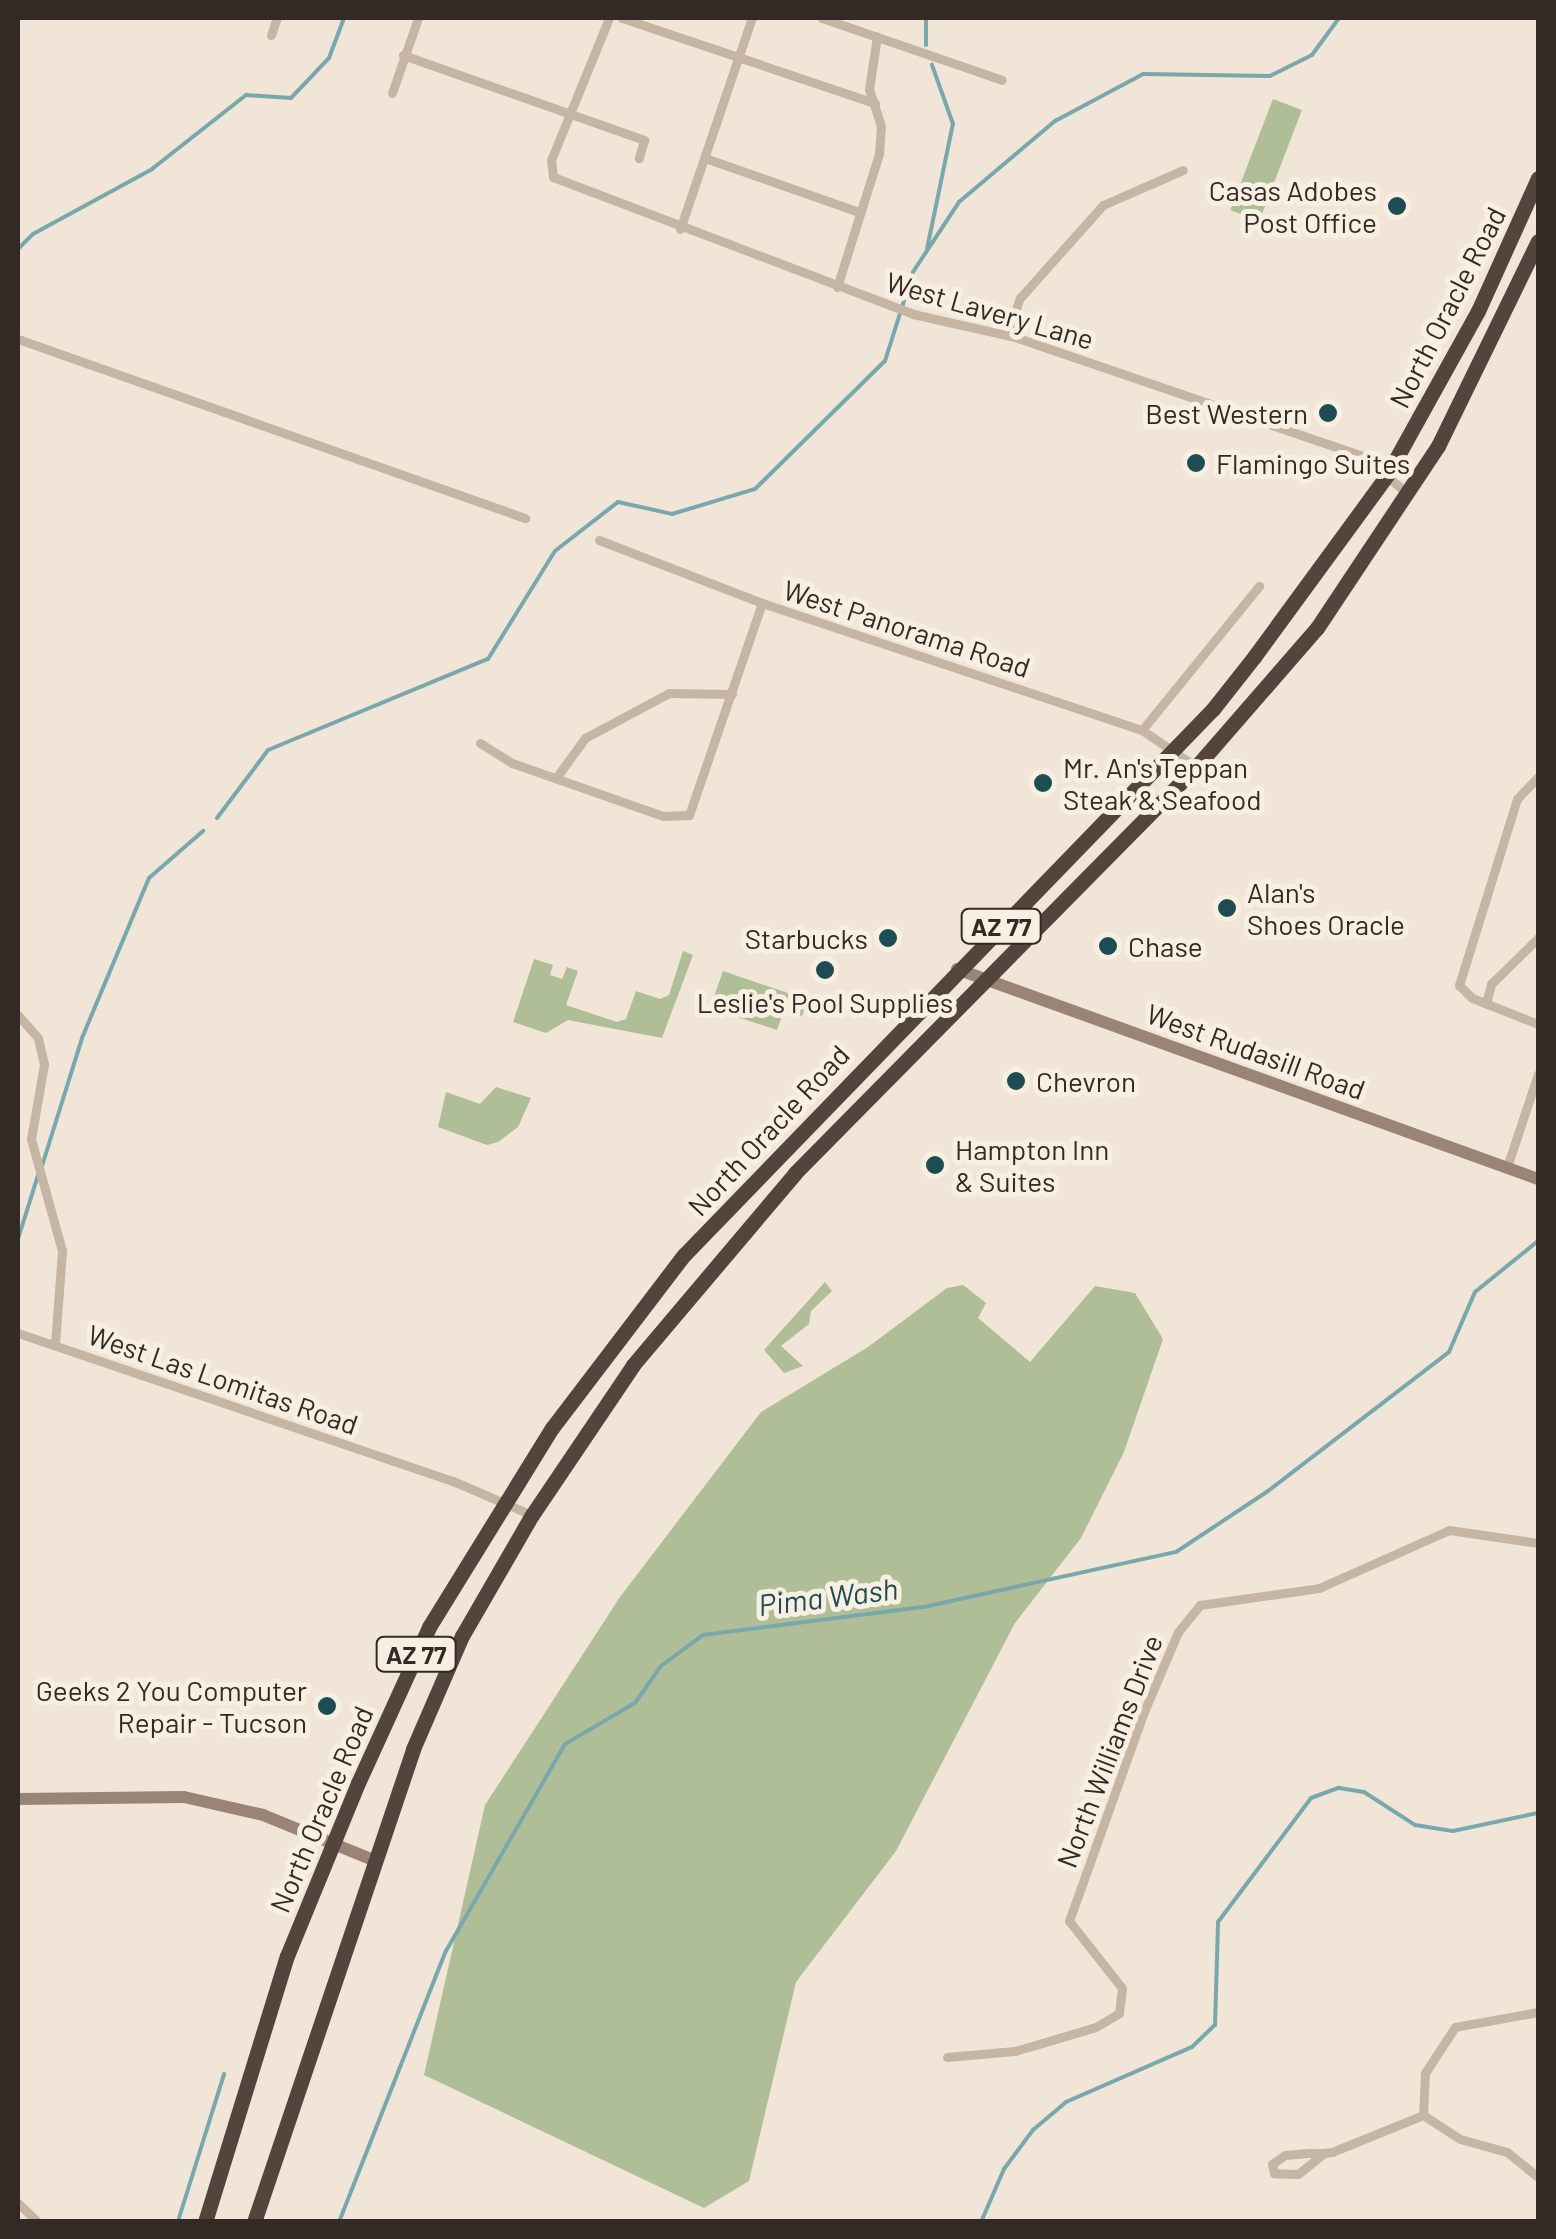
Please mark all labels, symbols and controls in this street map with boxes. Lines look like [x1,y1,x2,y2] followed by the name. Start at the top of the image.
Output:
[1209,173,1377,239] place label: Casas Adobes Post Office
[1386,195,1408,217] marker: Casas Adobes Post Office
[1382,201,1512,413] street label: North Oracle Road
[882,264,1098,356] street label: West Lavery Lane
[1145,396,1308,430] place label: Best Western
[1317,402,1339,424] marker: Best Western
[1216,446,1410,480] place label: Flamingo Suites
[1185,452,1207,474] marker: Flamingo Suites
[779,572,1035,684] street label: West Panorama Road
[1063,750,1262,816] place label: Mr. An's Teppan Steak & Seafood
[1032,772,1054,794] marker: Mr. An's Teppan Steak & Seafood
[1247,875,1405,941] place label: Alan's Shoes Oracle
[1216,897,1238,919] marker: Alan's Shoes Oracle
[958,906,1044,946] road number: AZ 77
[745,921,868,955] place label: Starbucks
[877,927,899,949] marker: Starbucks
[1128,929,1203,963] place label: Chase
[1097,935,1119,957] marker: Chase
[814,959,836,981] marker: Leslie's Pool Supplies
[697,985,953,1019] place label: Leslie's Pool Supplies
[1142,996,1370,1106] street label: West Rudasill Road
[680,1038,856,1222] street label: North Oracle Road
[1036,1064,1136,1098] place label: Chevron
[1005,1070,1027,1092] marker: Chevron
[955,1132,1109,1198] place label: Hampton Inn & Suites
[924,1154,946,1176] marker: Hampton Inn & Suites
[84,1317,362,1441] street label: West Las Lomitas Road
[756,1570,900,1622] water label: Pima Wash
[1049,1630,1169,1872] street label: North Williams Drive
[374,1634,458,1674] road number: AZ 77
[36,1673,307,1739] place label: Geeks 2 You Computer Repair - Tucson
[316,1695,338,1717] marker: Geeks 2 You Computer Repair - Tucson
[262,1701,380,1917] street label: North Oracle Road

